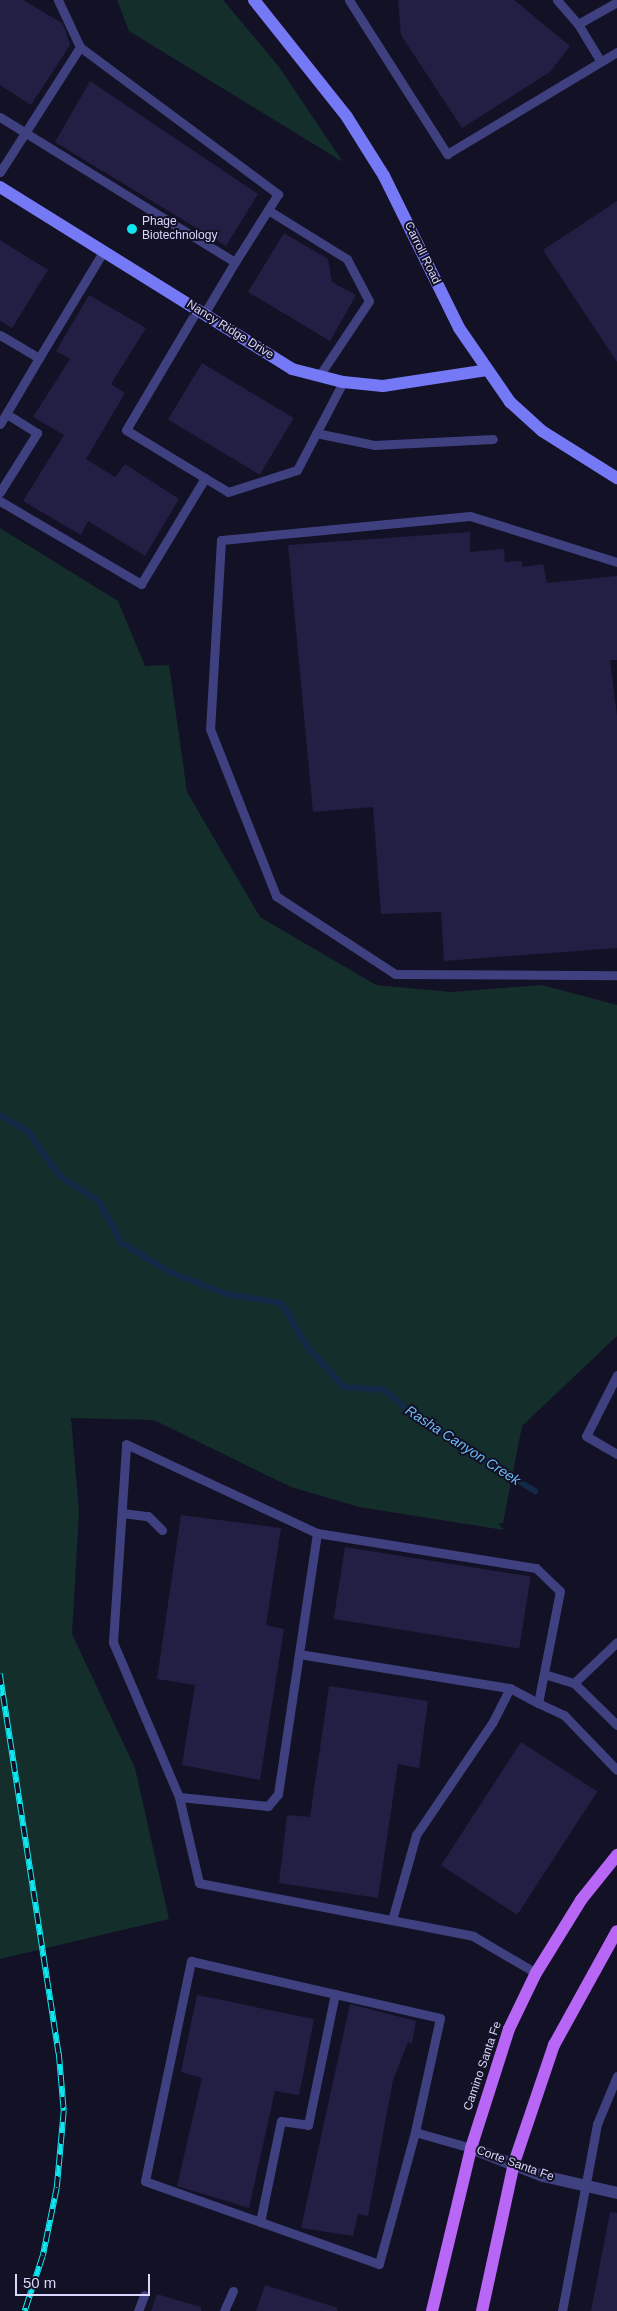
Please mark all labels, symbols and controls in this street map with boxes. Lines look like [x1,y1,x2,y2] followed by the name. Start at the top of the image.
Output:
[142,215,217,243] place label: Phage Biotechnology
[401,220,443,286] street label: Carroll Road
[126,223,138,235] marker: Phage Biotechnology
[184,297,276,363] street label: Nancy Ridge Drive
[402,1402,524,1488] water label: Rasha Canyon Creek
[461,2020,505,2112] street label: Camino Santa Fe
[474,2143,556,2185] street label: Corte Santa Fe
[18,2264,152,2296] scale bar
[23,2274,56,2291] text: 50 m

